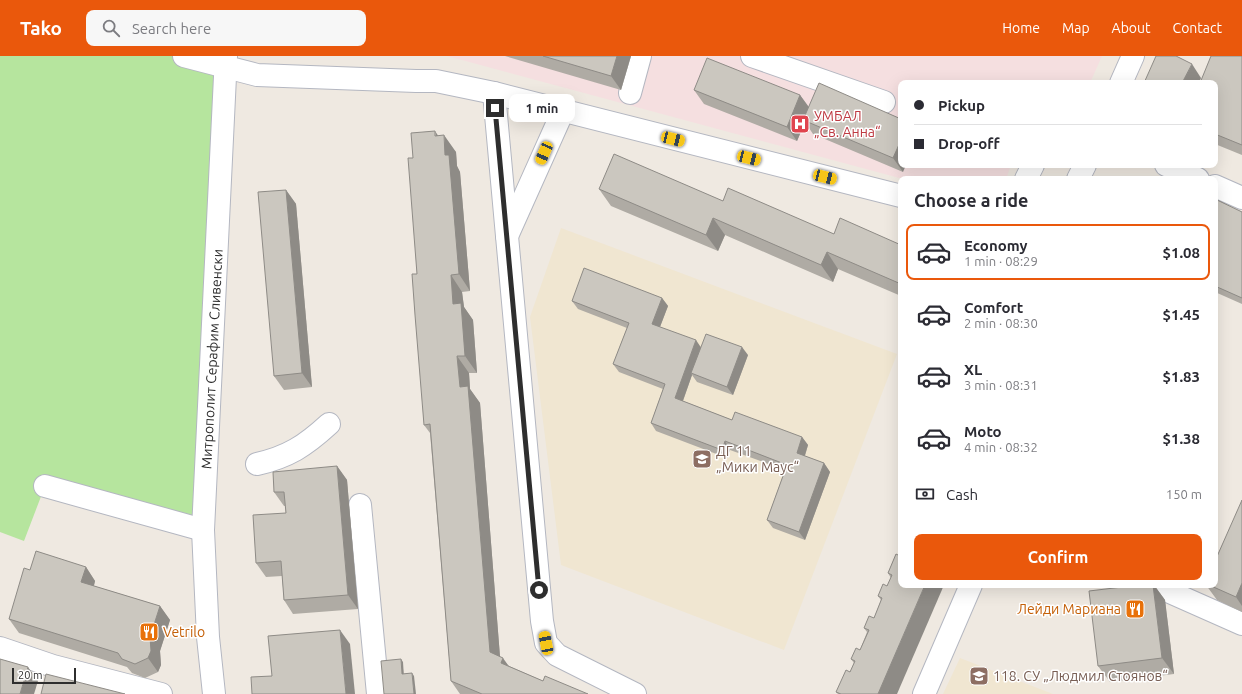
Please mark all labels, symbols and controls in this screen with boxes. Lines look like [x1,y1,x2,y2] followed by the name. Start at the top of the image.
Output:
[86,10,366,46] search box
[20,17,62,39] text: Tako
[100,17,122,39] icon: search
[132,20,211,37] text: Search here
[1002,20,1040,36] text: Home
[1062,20,1090,36] text: Map
[1112,20,1151,36] text: About
[1173,20,1222,36] text: Contact
[509,94,575,122] callout: 1 min
[938,97,985,114] text: Pickup
[486,99,504,117] route end
[526,101,558,115] text: 1 min
[814,108,881,140] place label: УМБАЛ „Св. Анна“
[789,113,811,135] hospital icon: УМБАЛ „Св. Анна“
[660,130,686,148] car
[938,135,1000,152] text: Drop-off
[534,140,554,166] car
[736,149,762,167] car
[812,168,838,186] car
[914,190,1028,210] text: Choose a ride
[916,234,952,270] icon: car
[964,237,1028,254] text: Economy
[1162,244,1200,261] text: $1.08
[198,249,226,469] street label: Митрополит Серафим Сливенски
[964,254,1038,268] text: 1 min · 08:29
[916,296,952,332] icon: car
[964,299,1023,316] text: Comfort
[1162,306,1200,323] text: $1.45
[964,316,1038,330] text: 2 min · 08:30
[916,358,952,394] icon: car
[964,361,982,378] text: XL
[1162,368,1200,385] text: $1.83
[964,378,1038,392] text: 3 min · 08:31
[916,420,952,456] icon: car
[964,423,1002,440] text: Moto
[1162,430,1200,447] text: $1.38
[964,440,1038,454] text: 4 min · 08:32
[716,443,800,475] place label: ДГ 11 „Мики Маус“
[691,448,713,470] school or university icon: ДГ 11 „Мики Маус“
[914,483,936,505] icon: cash
[946,486,978,503] text: Cash
[1166,487,1202,501] text: 150 m
[914,534,1202,580] button: Confirm
[530,581,548,599] route start
[1124,598,1146,620] restaurant icon: Лейди Мариана
[1017,601,1121,617] place label: Лейди Мариана
[138,621,160,643] restaurant icon: Vetrilo
[163,624,205,640] place label: Vetrilo
[538,630,554,656] car
[968,665,990,687] school or university icon: 118. СУ „Людмил Стоянов“
[12,666,76,685] scale bar
[993,668,1168,684] place label: 118. СУ „Людмил Стоянов“
[18,669,42,681] text: 20 m

